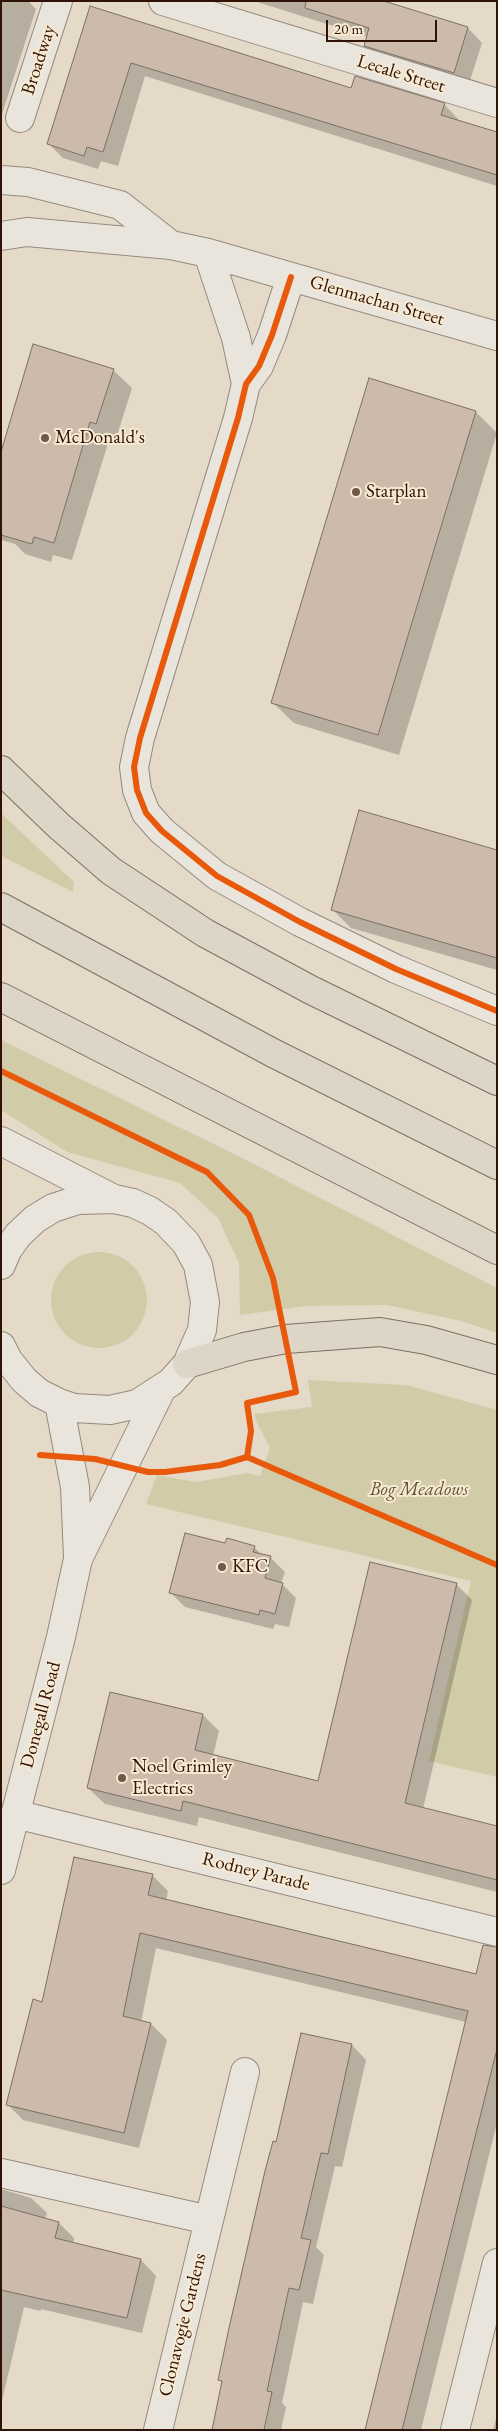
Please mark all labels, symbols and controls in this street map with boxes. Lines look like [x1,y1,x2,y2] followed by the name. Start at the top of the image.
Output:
[328,10,439,42] scale bar
[334,19,363,38] text: 20 m
[17,22,61,98] street label: Broadway
[354,50,448,98] street label: Lecale Street
[307,271,447,331] street label: Glenmachan Street
[55,427,145,449] place label: McDonald's
[39,432,51,444] marker: McDonald's
[366,481,426,503] place label: Starplan
[350,486,362,498] marker: Starplan
[370,1479,468,1501] park label: Bog Meadows
[232,1556,268,1578] place label: KFC
[216,1561,228,1573] marker: KFC
[16,1659,66,1771] street label: Donegall Road
[132,1756,232,1800] place label: Noel Grimley Electrics
[116,1772,128,1784] marker: Noel Grimley Electrics
[200,1848,312,1896] street label: Rodney Parade
[154,2251,212,2399] street label: Clonavogie Gardens

